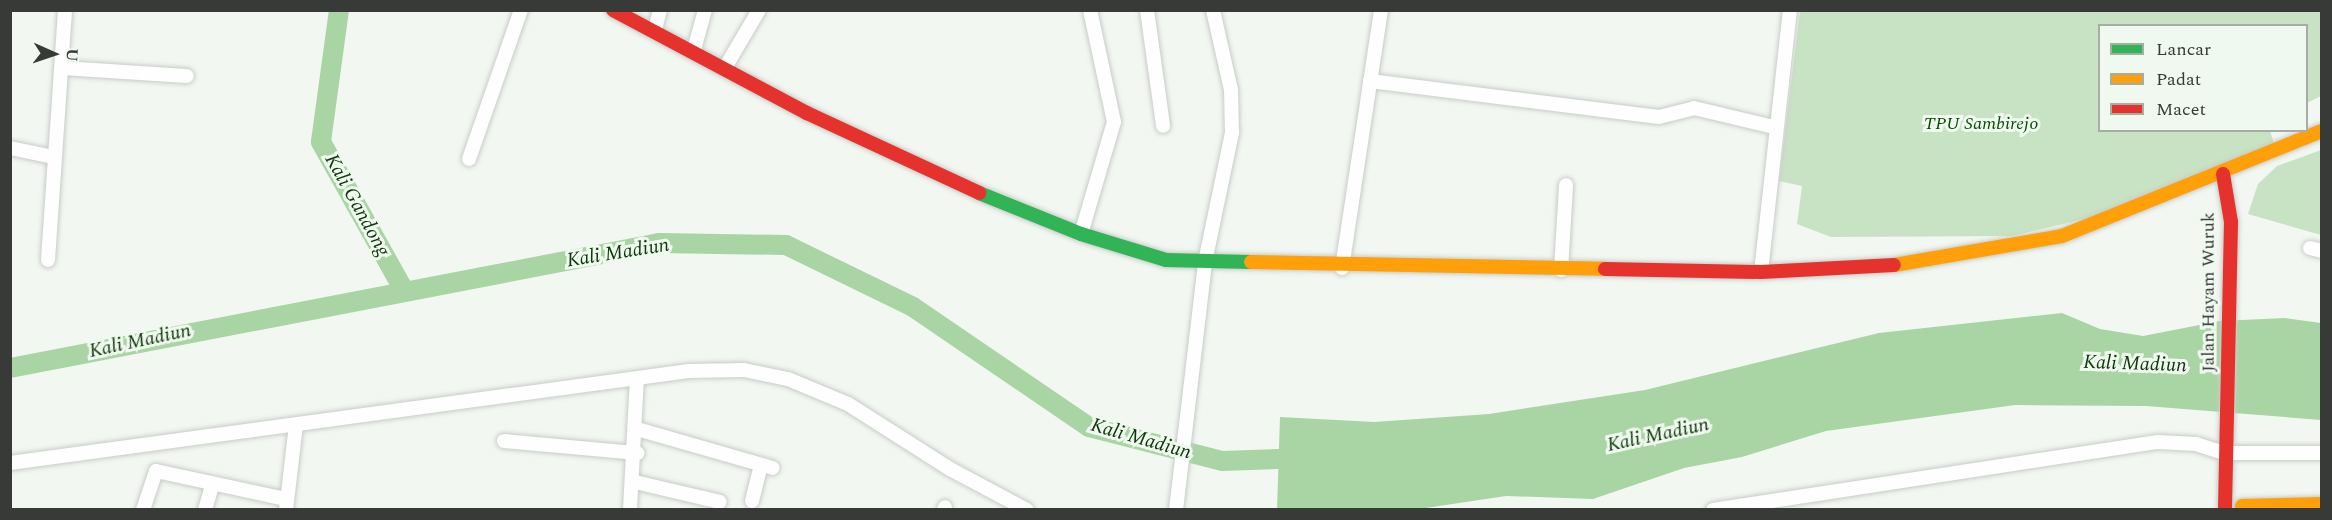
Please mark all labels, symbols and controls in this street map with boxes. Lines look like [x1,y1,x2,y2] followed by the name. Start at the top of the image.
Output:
[24,24,84,84] north arrow
[2098,24,2308,132] legend
[2156,36,2211,63] text: Lancar
[60,48,84,62] text: U
[2156,66,2201,93] text: Padat
[2156,96,2206,123] text: Macet
[1924,113,2038,135] park label: TPU Sambirejo
[319,150,395,260] water label: Kali Gandong
[2198,212,2220,372] street label: Jalan Hayam Wuruk
[565,233,671,273] water label: Kali Madiun
[87,319,193,363] water label: Kali Madiun
[2083,350,2187,378] water label: Kali Madiun
[1088,413,1194,465] water label: Kali Madiun
[1605,413,1711,457] water label: Kali Madiun

